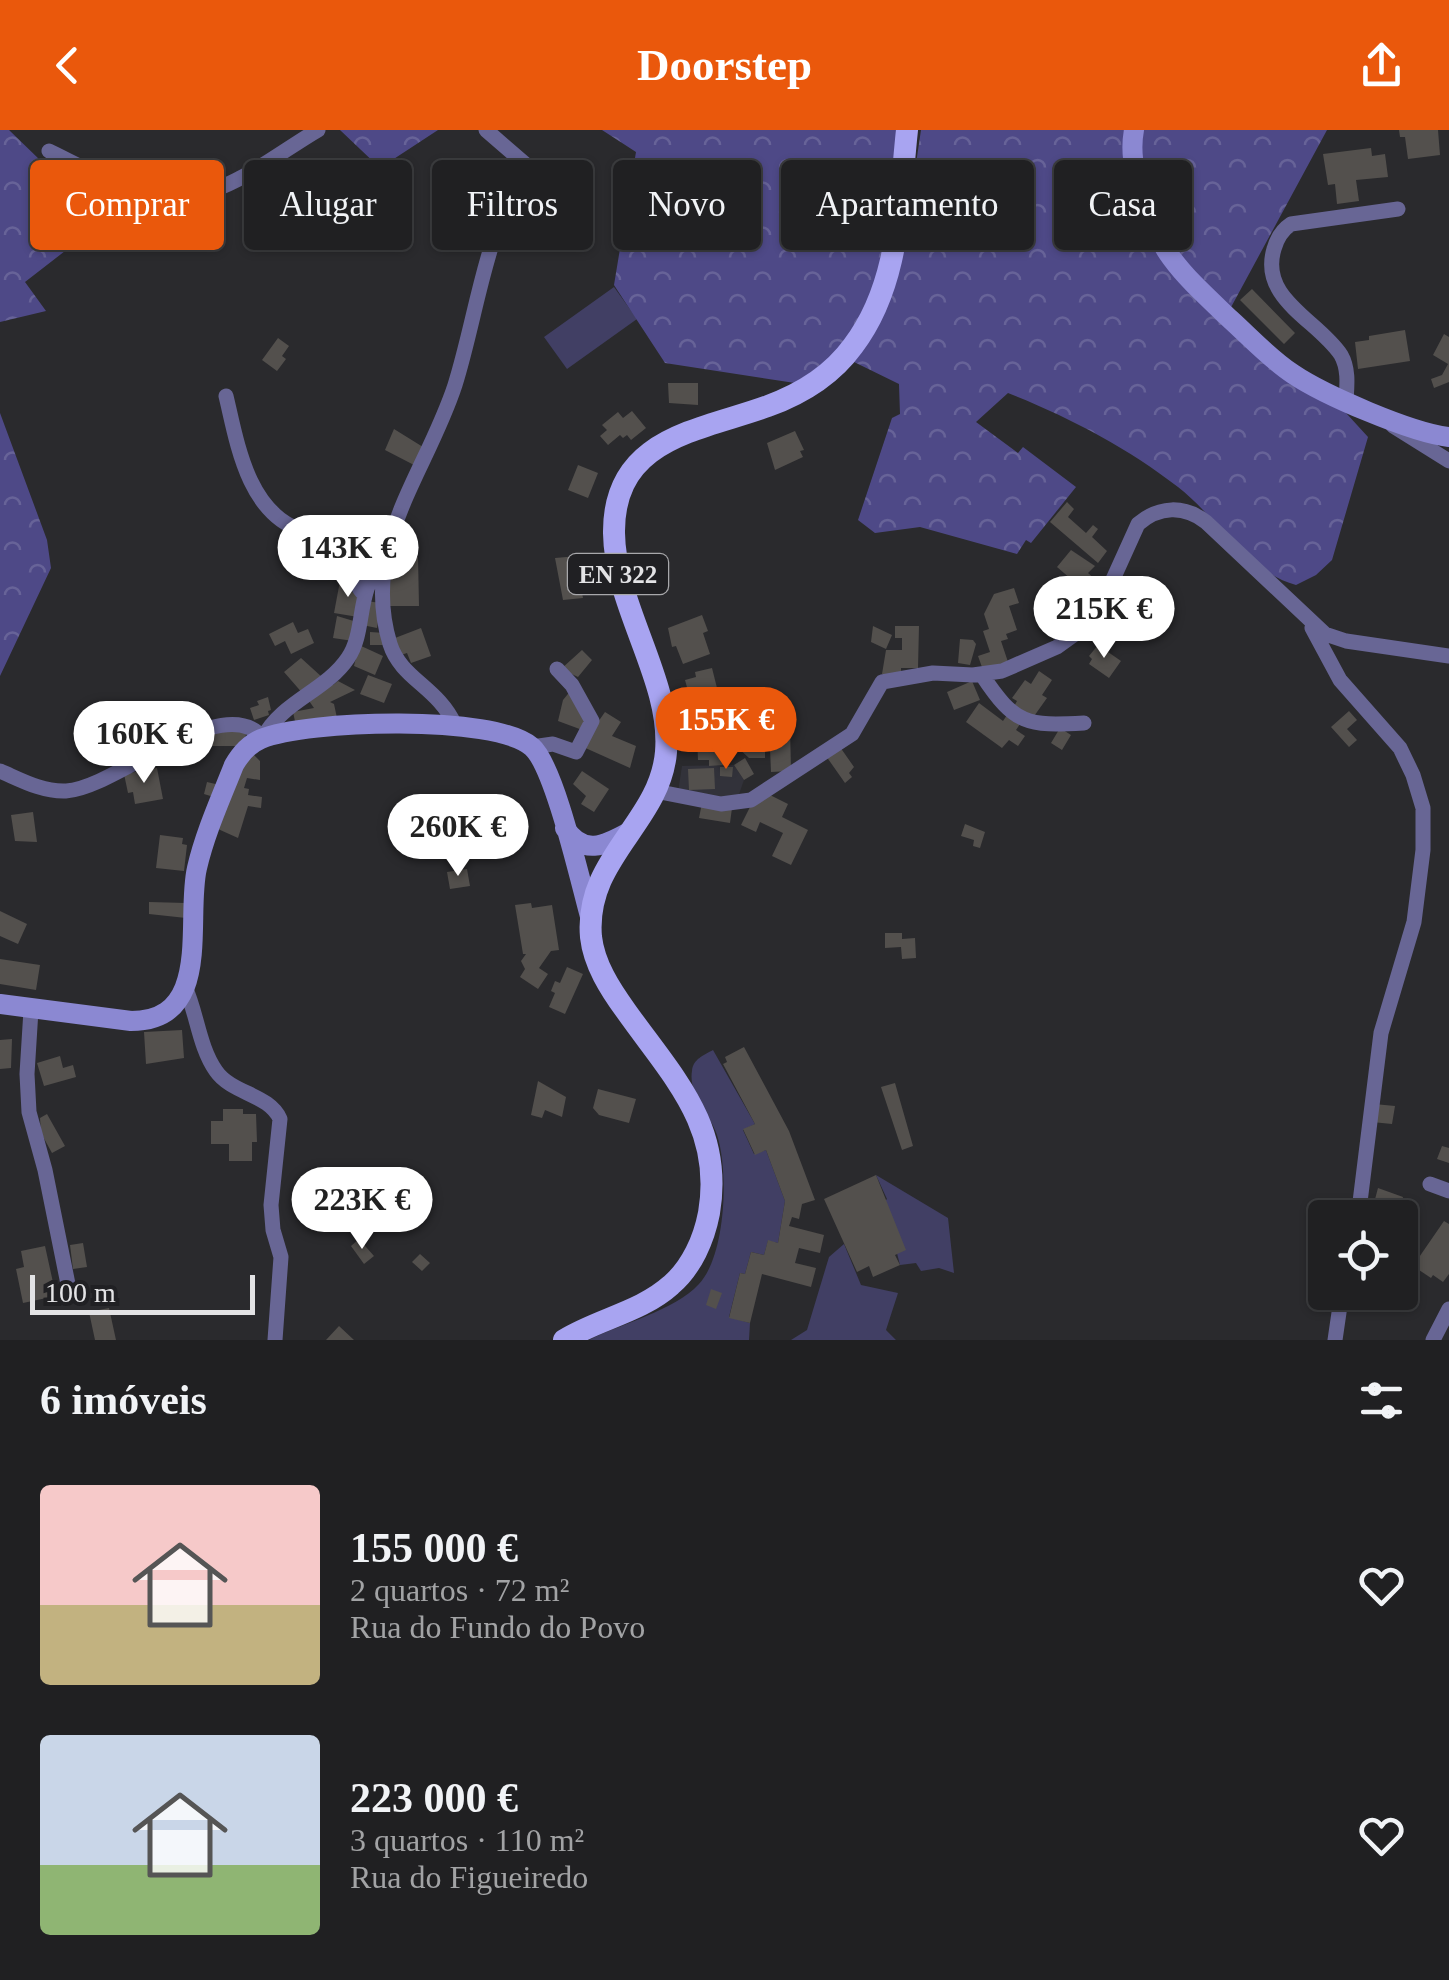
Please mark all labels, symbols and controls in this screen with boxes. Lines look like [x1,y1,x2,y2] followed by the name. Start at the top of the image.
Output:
[40,38,95,93] icon: back
[1354,38,1409,93] icon: share
[637,40,812,90] text: Doorstep
[30,160,224,250] chip: Comprar
[244,160,412,250] chip: Alugar
[432,160,593,250] chip: Filtros
[613,160,761,250] chip: Novo
[781,160,1034,250] chip: Apartamento
[1054,160,1192,250] chip: Casa
[267,515,429,600] pin: 143K €
[300,529,396,565] text: 143K €
[568,554,668,594] road number: EN 322
[1023,576,1185,661] pin: 215K €
[1056,590,1152,626] text: 215K €
[645,687,807,772] pin: 155K €
[63,701,225,786] pin: 160K €
[678,701,774,737] text: 155K €
[96,715,192,751] text: 160K €
[377,794,539,879] pin: 260K €
[410,808,506,844] text: 260K €
[281,1167,443,1252] pin: 223K €
[314,1181,410,1217] text: 223K €
[1308,1200,1418,1310] map controls
[1308,1200,1418,1310] button: locate
[30,1270,255,1314] scale bar
[45,1277,116,1308] text: 100 m
[1354,1373,1409,1428] icon: filters
[40,1377,207,1423] text: 6 imóveis
[120,1525,240,1645] icon: home
[350,1525,518,1571] text: 155 000 €
[1354,1558,1409,1613] icon: heart
[350,1572,569,1608] text: 2 quartos · 72 m²
[350,1609,645,1645] text: Rua do Fundo do Povo
[120,1775,240,1895] icon: home
[350,1775,518,1821] text: 223 000 €
[1354,1808,1409,1863] icon: heart
[350,1822,584,1858] text: 3 quartos · 110 m²
[350,1859,588,1895] text: Rua do Figueiredo

